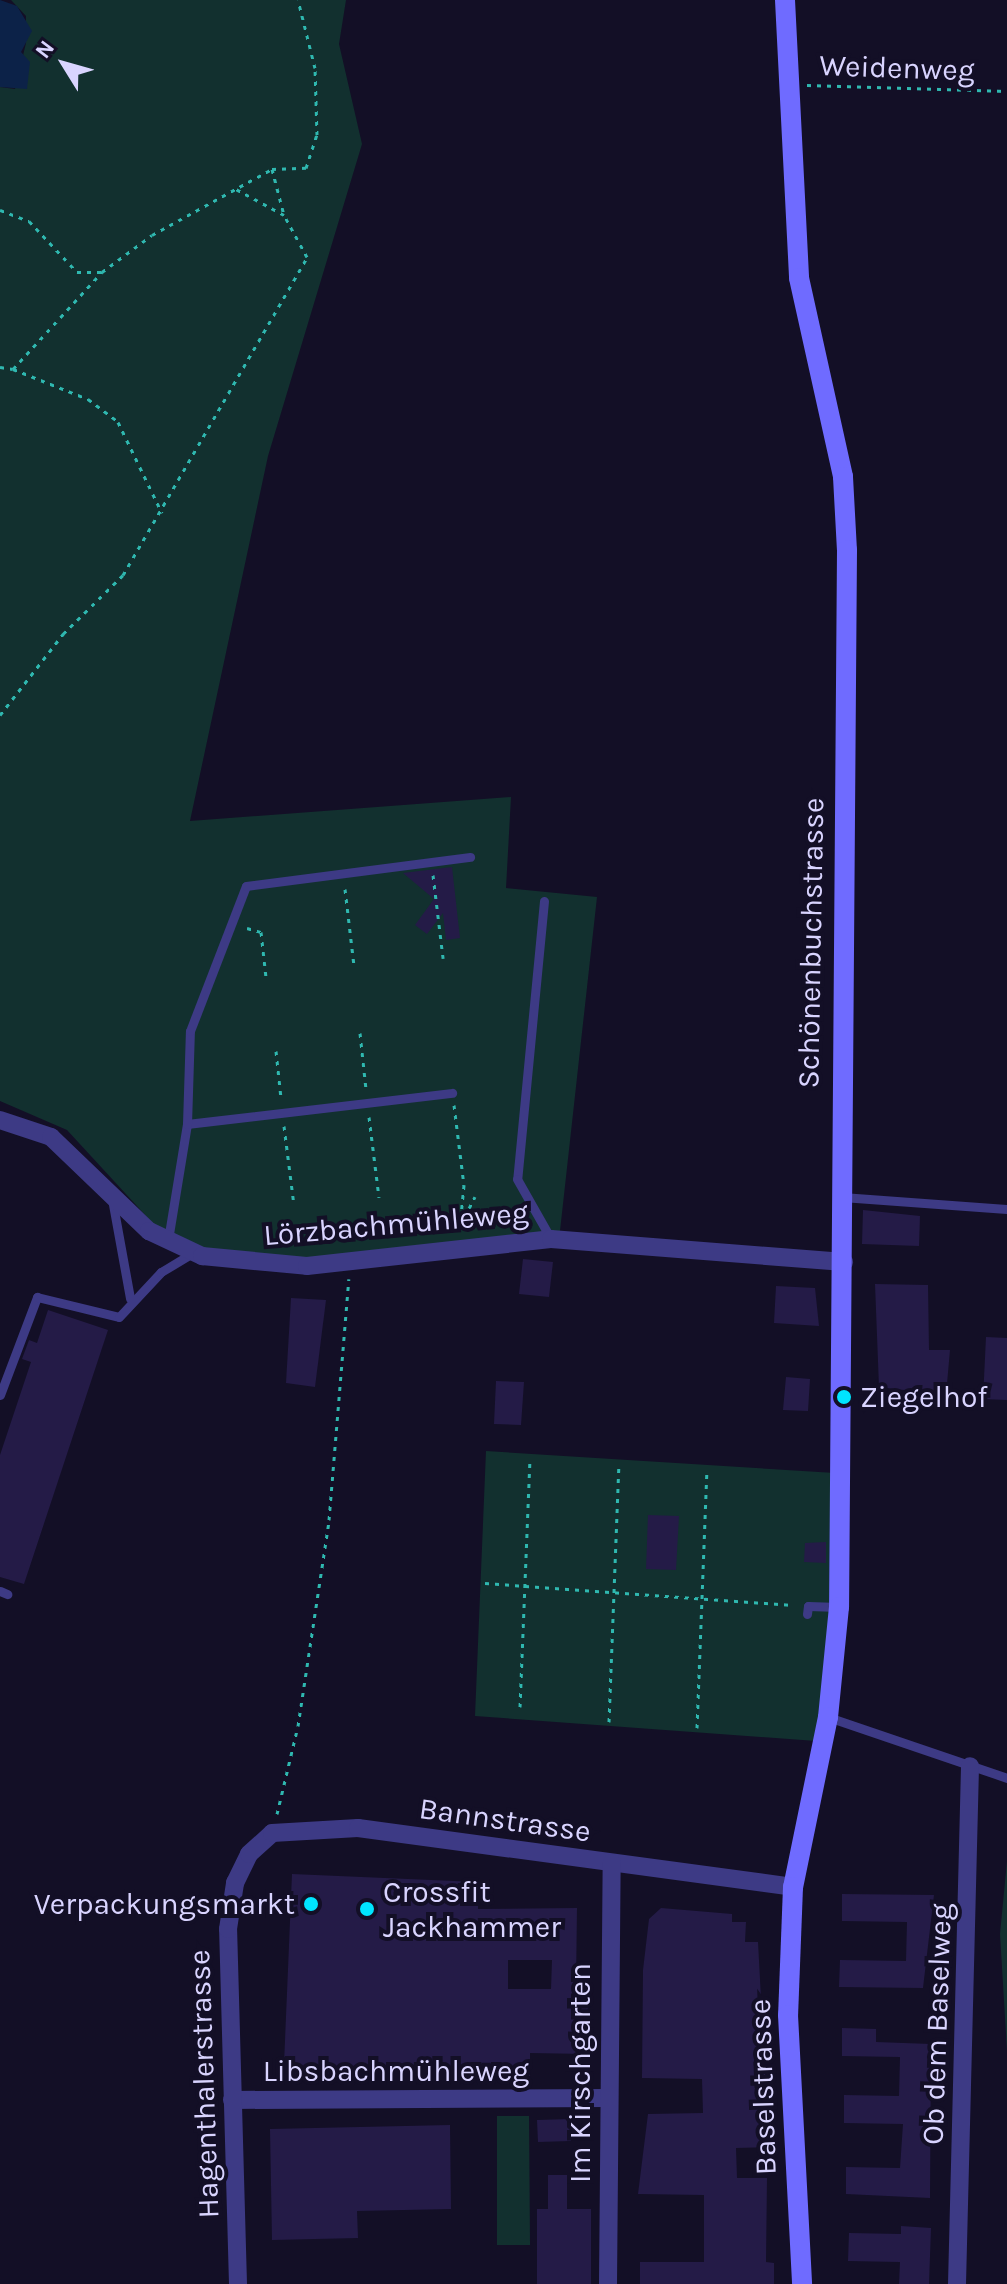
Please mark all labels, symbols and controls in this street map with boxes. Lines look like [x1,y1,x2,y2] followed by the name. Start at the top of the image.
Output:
[24,24,104,104] north arrow
[30,35,60,64] text: N
[819,47,975,89] street label: Weidenweg
[790,797,832,1089] street label: Schönenbuchstrasse
[262,1194,530,1254] street label: Lörzbachmühleweg
[860,1379,988,1415] place label: Ziegelhof
[835,1388,853,1406] marker: Ziegelhof
[417,1790,593,1850] street label: Bannstrasse
[383,1874,561,1944] place label: Crossfit Jackhammer
[34,1886,295,1922] place label: Verpackungsmarkt
[302,1895,320,1913] marker: Verpackungsmarkt
[358,1900,376,1918] marker: Crossfit Jackhammer
[915,1903,959,2145] street label: Ob dem Baselweg
[181,1949,227,2219] street label: Hagenthalerstrasse
[562,1963,598,2183] street label: Im Kirschgarten
[742,1998,784,2176] street label: Baselstrasse
[263,2053,529,2089] street label: Libsbachmühleweg

